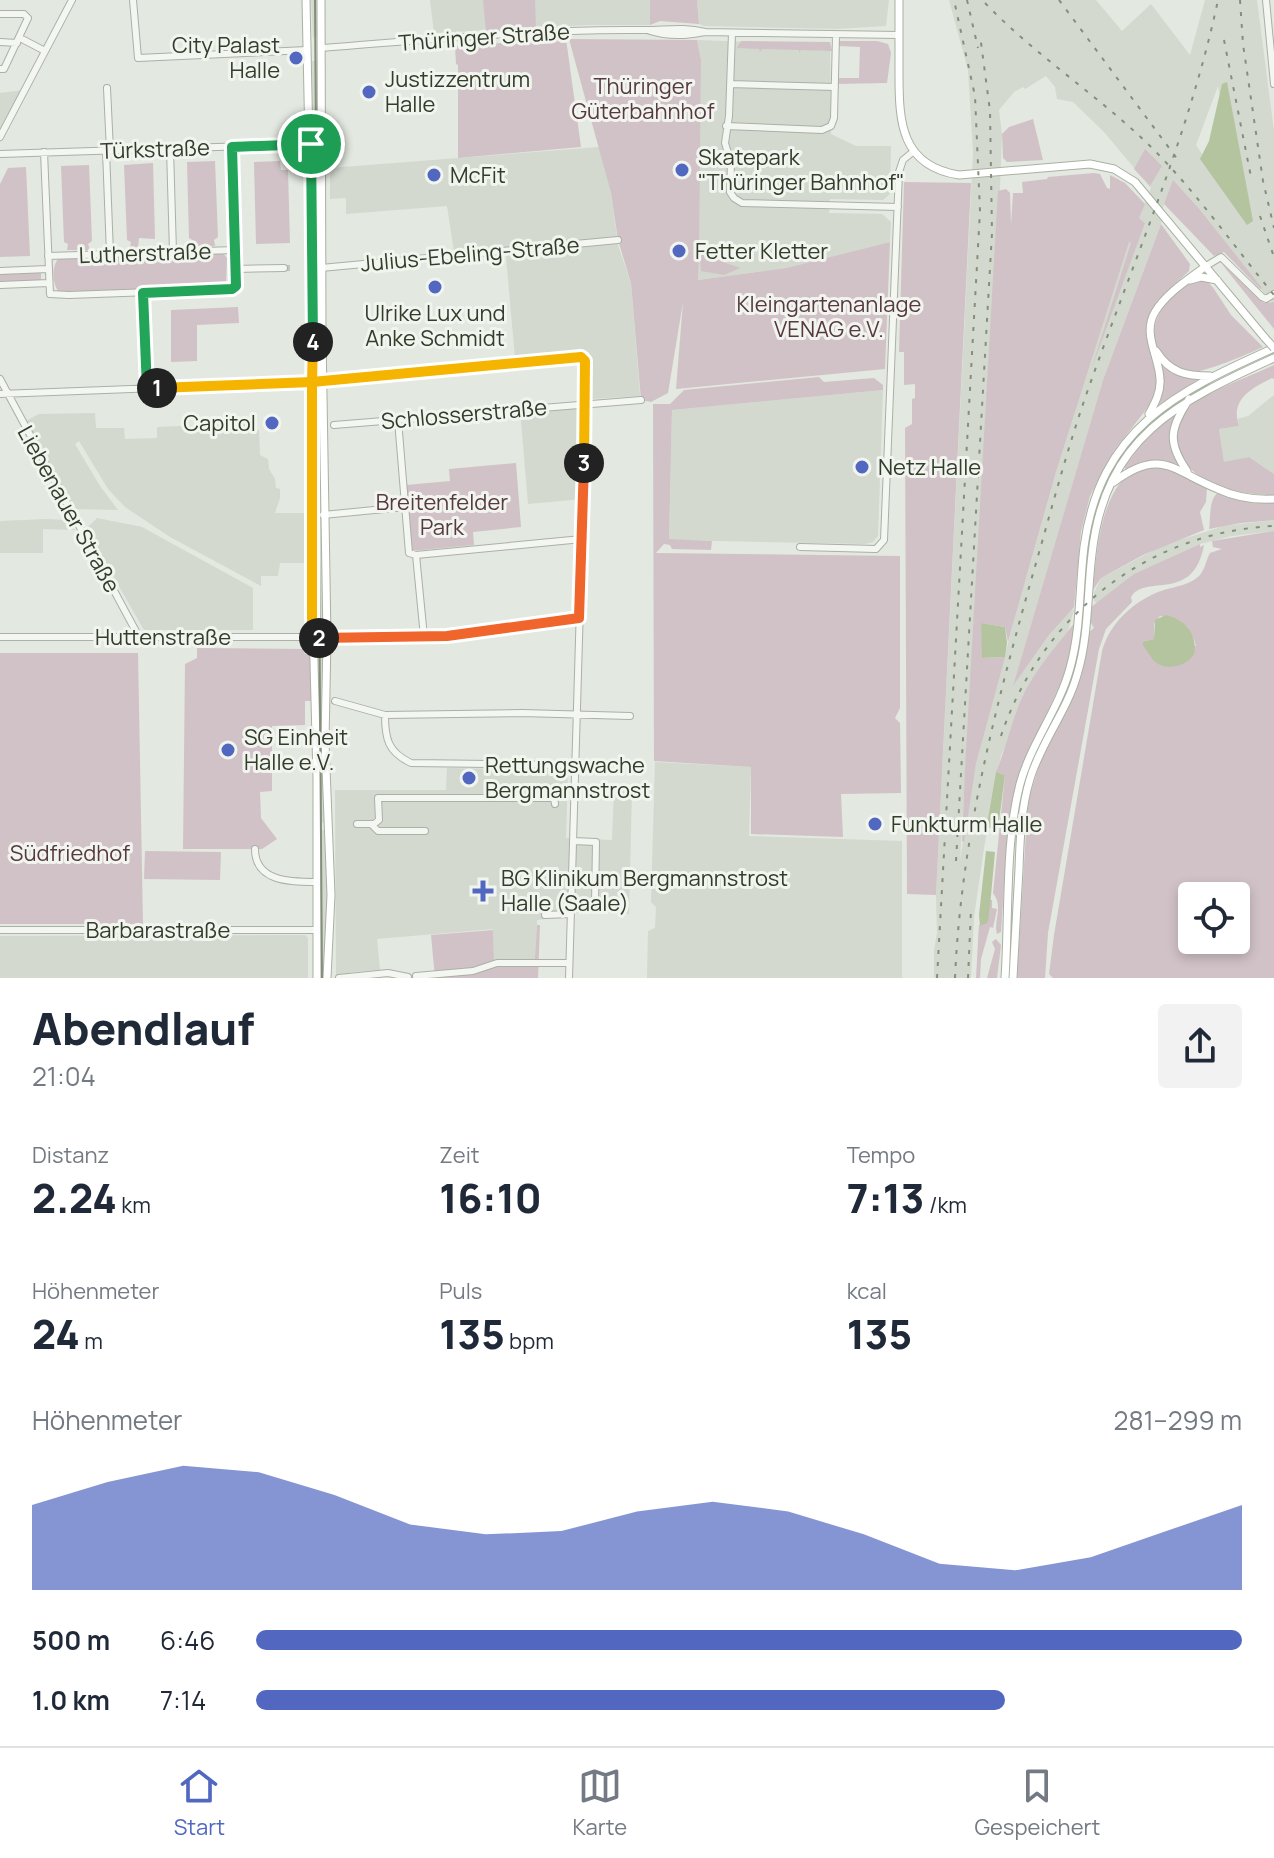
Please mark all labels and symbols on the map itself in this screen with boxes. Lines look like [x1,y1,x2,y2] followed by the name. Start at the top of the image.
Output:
[397,16,571,58] street label: Thüringer Straße
[172,30,280,85] place label: City Palast Halle
[287,49,305,67] marker: City Palast Halle
[385,64,530,119] place label: Justizzentrum Halle
[572,71,715,126] park label: Thüringer Güterbahnhof
[360,83,378,101] marker: Justizzentrum Halle
[277,110,345,178] pin
[100,132,211,166] street label: Türkstraße
[698,142,905,197] place label: Skatepark "Thüringer Bahnhof"
[450,160,506,190] place label: McFit
[673,161,691,179] marker: Skatepark "Thüringer Bahnhof"
[425,166,443,184] marker: McFit
[359,229,581,279] street label: Julius-Ebeling-Straße
[78,236,212,270] street label: Lutherstraße
[695,236,828,266] place label: Fetter Kletter
[670,242,688,260] marker: Fetter Kletter
[426,278,444,296] marker: Ulrike Lux und Anke Schmidt
[737,289,922,344] park label: Kleingartenanlage VENAG e.V.
[365,298,506,353] place label: Ulrike Lux und Anke Schmidt
[293,322,333,362] pin: 4
[137,368,177,408] pin: 1
[380,392,548,436] street label: Schlosserstraße
[183,408,256,438] place label: Capitol
[263,414,281,432] marker: Capitol
[11,420,127,598] street label: Liebenauer Straße
[564,443,604,483] pin: 3
[878,452,981,482] place label: Netz Halle
[853,458,871,476] marker: Netz Halle
[376,487,508,542] park label: Breitenfelder Park
[299,618,339,658] pin: 2
[95,622,231,652] street label: Huttenstraße
[244,722,348,777] place label: SG Einheit Halle e.V.
[219,741,237,759] marker: SG Einheit Halle e.V.
[485,750,650,805] place label: Rettungswache Bergmannstrost
[460,769,478,787] marker: Rettungswache Bergmannstrost
[891,809,1043,839] place label: Funkturm Halle
[866,815,884,833] marker: Funkturm Halle
[10,838,130,868] park label: Südfriedhof
[501,863,788,918] place label: BG Klinikum Bergmannstrost Halle (Saale)
[472,880,494,902] marker: BG Klinikum Bergmannstrost Halle (Saale)
[86,915,230,945] street label: Barbarastraße

